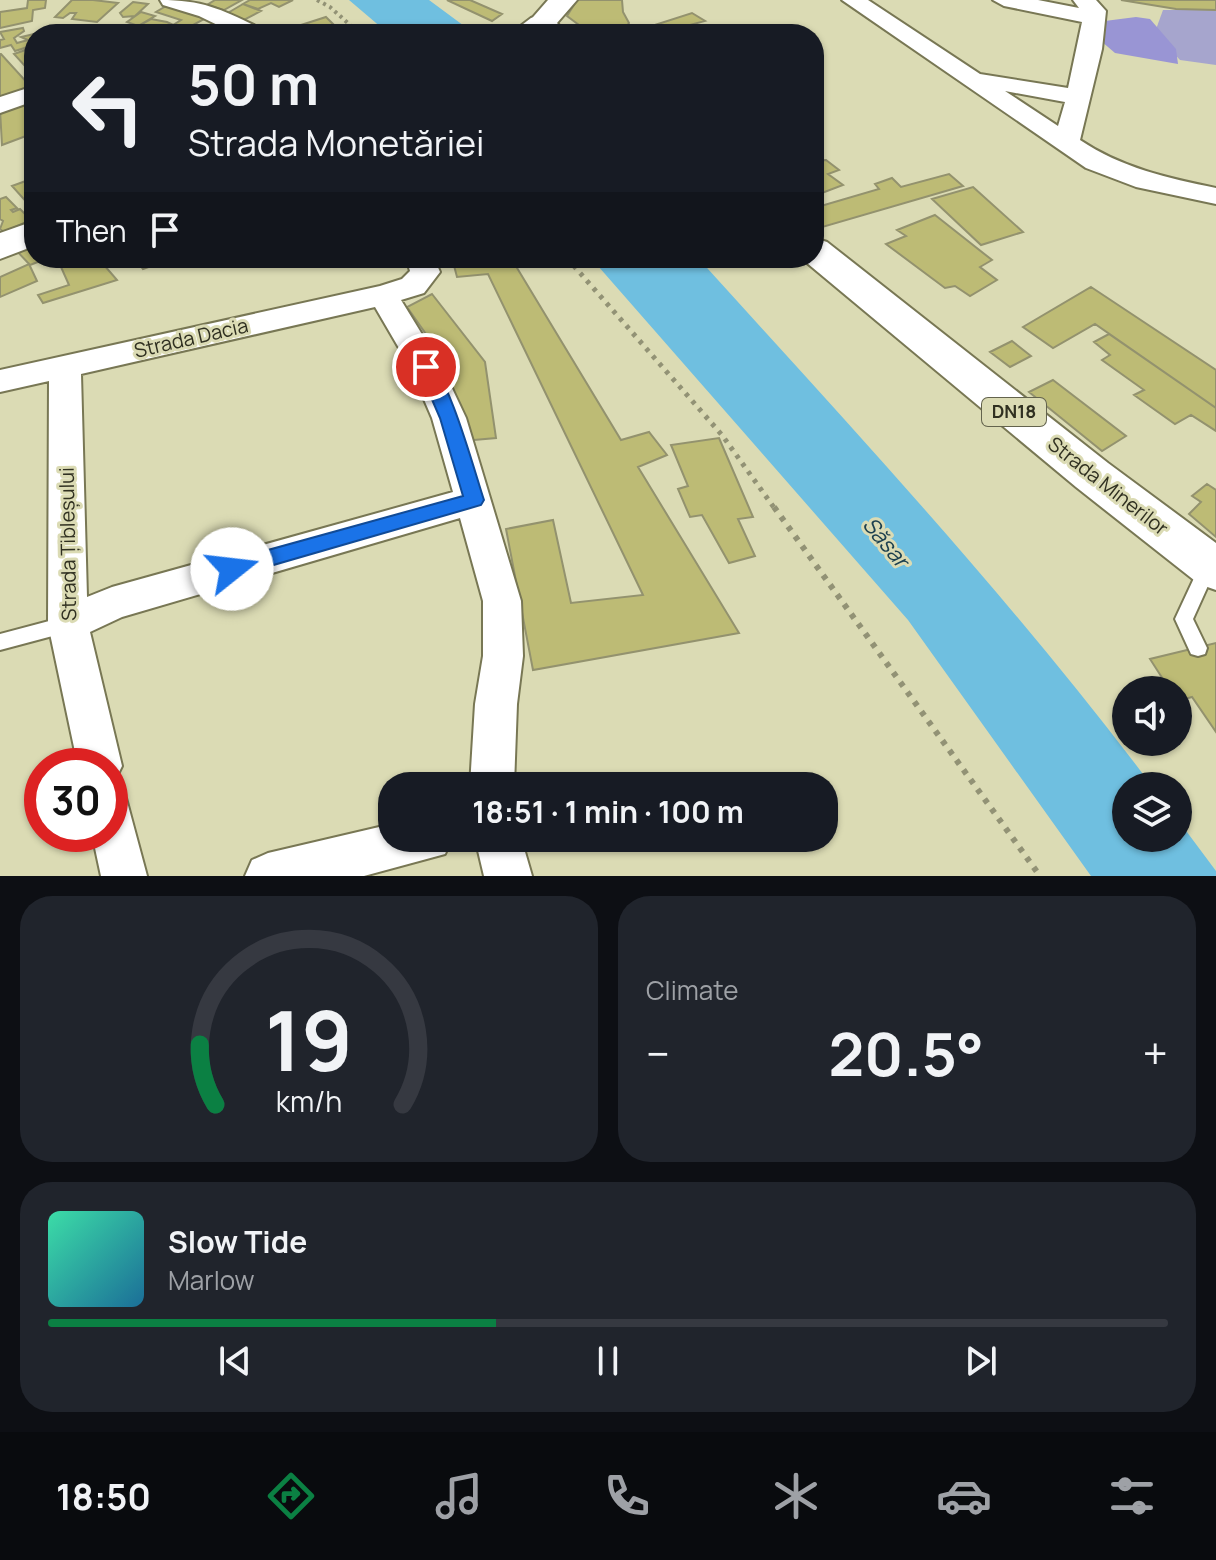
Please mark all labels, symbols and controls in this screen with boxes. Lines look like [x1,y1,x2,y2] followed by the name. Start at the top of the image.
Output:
[188,45,319,122] text: 50 m
[56,56,160,160] icon: left
[188,118,485,167] text: Strada Monetăriei
[143,208,187,252] icon: arrive
[56,210,127,251] text: Then
[131,311,251,364] street label: Strada Dacia
[392,333,460,401] pin
[404,345,448,389] icon: arrive
[982,398,1046,426] road number: DN18
[1043,430,1174,541] street label: Strada Minerilor
[53,467,82,621] street label: Strada Țibleșului
[856,510,918,576] water label: Săsar
[190,527,274,611] position arrow
[1112,676,1192,852] map controls
[1112,676,1192,756] button: sound
[24,748,128,852] speed limit sign: 30
[1112,772,1192,852] button: layers
[472,791,744,832] text: 18:51 · 1 min · 100 m
[646,972,738,1008] text: Climate
[265,982,353,1096] text: 19
[828,1012,984,1094] text: 20.5°
[646,1023,670,1083] text: −
[1143,1023,1168,1083] text: +
[276,1082,342,1121] text: km/h
[168,1221,307,1262] text: Slow Tide
[168,1262,255,1298] text: Marlow
[213,1339,257,1383] icon: previous
[586,1339,630,1383] icon: pause
[959,1339,1003,1383] icon: next
[263,1468,319,1524] icon: directions
[431,1468,487,1524] icon: music
[599,1468,655,1524] icon: phone
[768,1468,824,1524] icon: climate
[936,1468,992,1524] icon: car
[1104,1468,1160,1524] icon: filters
[56,1472,151,1521] text: 18:50

